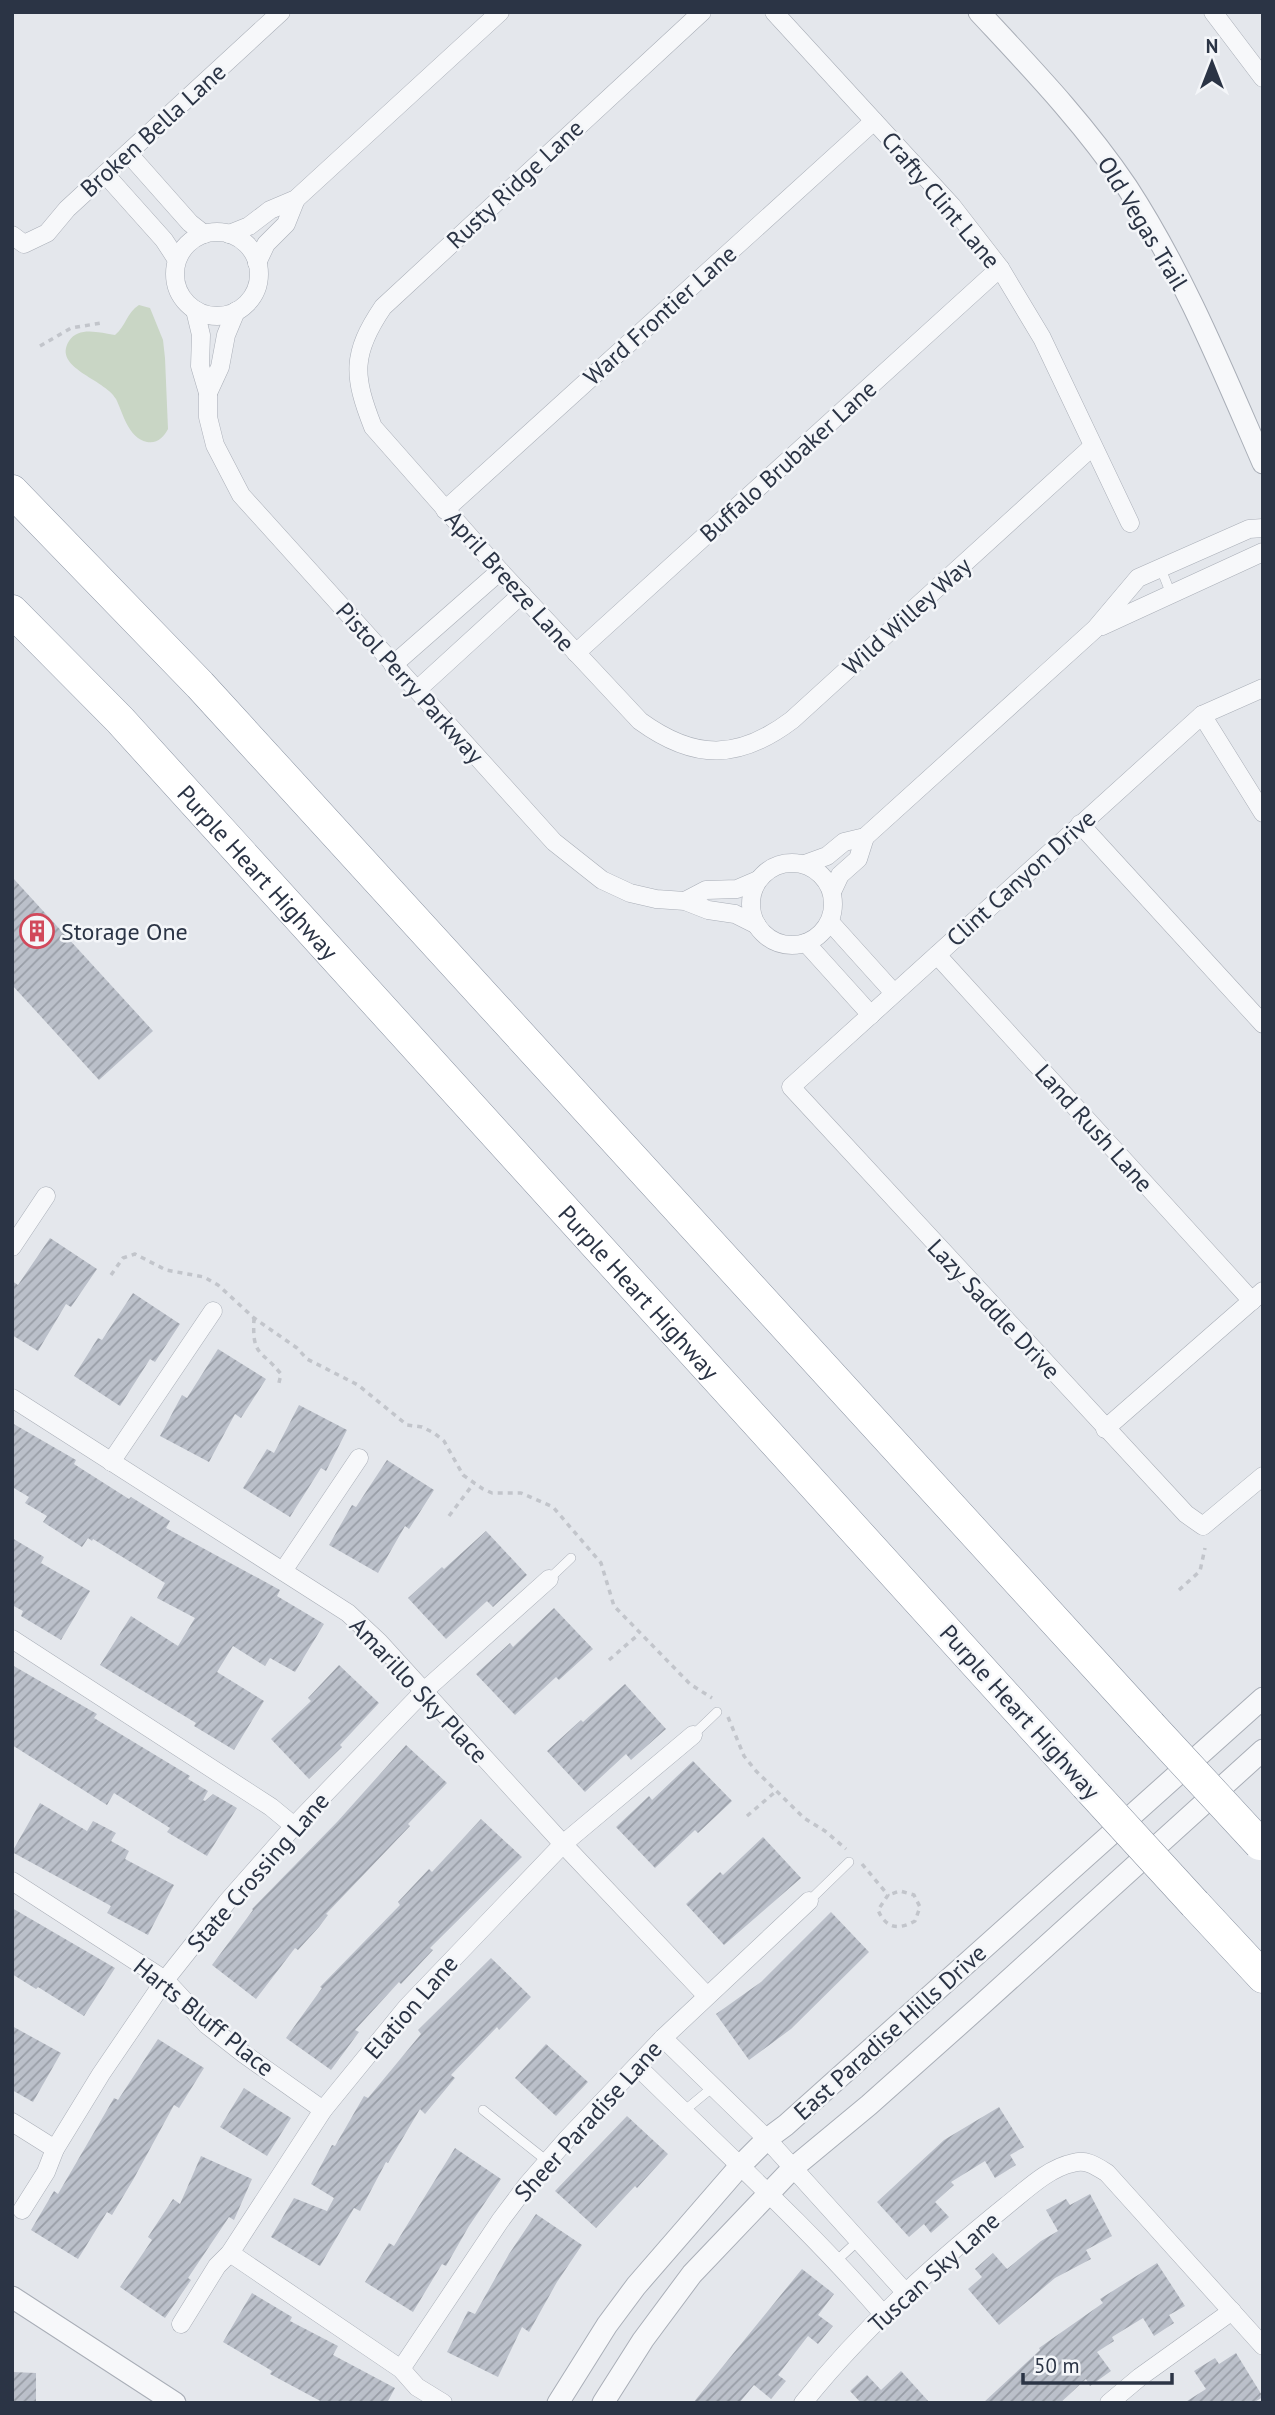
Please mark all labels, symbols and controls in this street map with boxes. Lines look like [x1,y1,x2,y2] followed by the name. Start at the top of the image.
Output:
[1177,28,1247,98] north arrow
[1206,34,1218,58] text: N
[74,56,232,204] street label: Broken Bella Lane
[440,113,590,255] street label: Rusty Ridge Lane
[875,125,1007,275] street label: Crafty Clint Lane
[1091,150,1195,296] street label: Old Vegas Trail
[577,238,743,392] street label: Ward Frontier Lane
[693,373,883,549] street label: Buffalo Brubaker Lane
[439,504,581,658] street label: April Breeze Lane
[836,550,978,682] street label: Wild Willey Way
[329,596,491,770] street label: Pistol Perry Parkway
[171,778,345,966] street label: Purple Heart Highway
[940,803,1102,953] street label: Clint Canyon Drive
[18,912,56,950] building icon: Storage One
[61,916,188,947] place label: Storage One
[1028,1057,1160,1199] street label: Land Rush Lane
[552,1198,726,1386] street label: Purple Heart Highway
[921,1232,1067,1386] street label: Lazy Saddle Drive
[343,1610,495,1770] street label: Amarillo Sky Place
[933,1618,1107,1806] street label: Purple Heart Highway
[180,1786,336,1958] street label: State Crossing Lane
[787,1937,993,2127] street label: East Paradise Hills Drive
[357,1949,465,2065] street label: Elation Lane
[127,1951,281,2083] street label: Harts Bluff Place
[507,2034,669,2208] street label: Sheer Paradise Lane
[862,2205,1006,2339] street label: Tuscan Sky Lane
[1023,2342,1172,2386] scale bar
[1034,2352,1080,2379] text: 50 m

